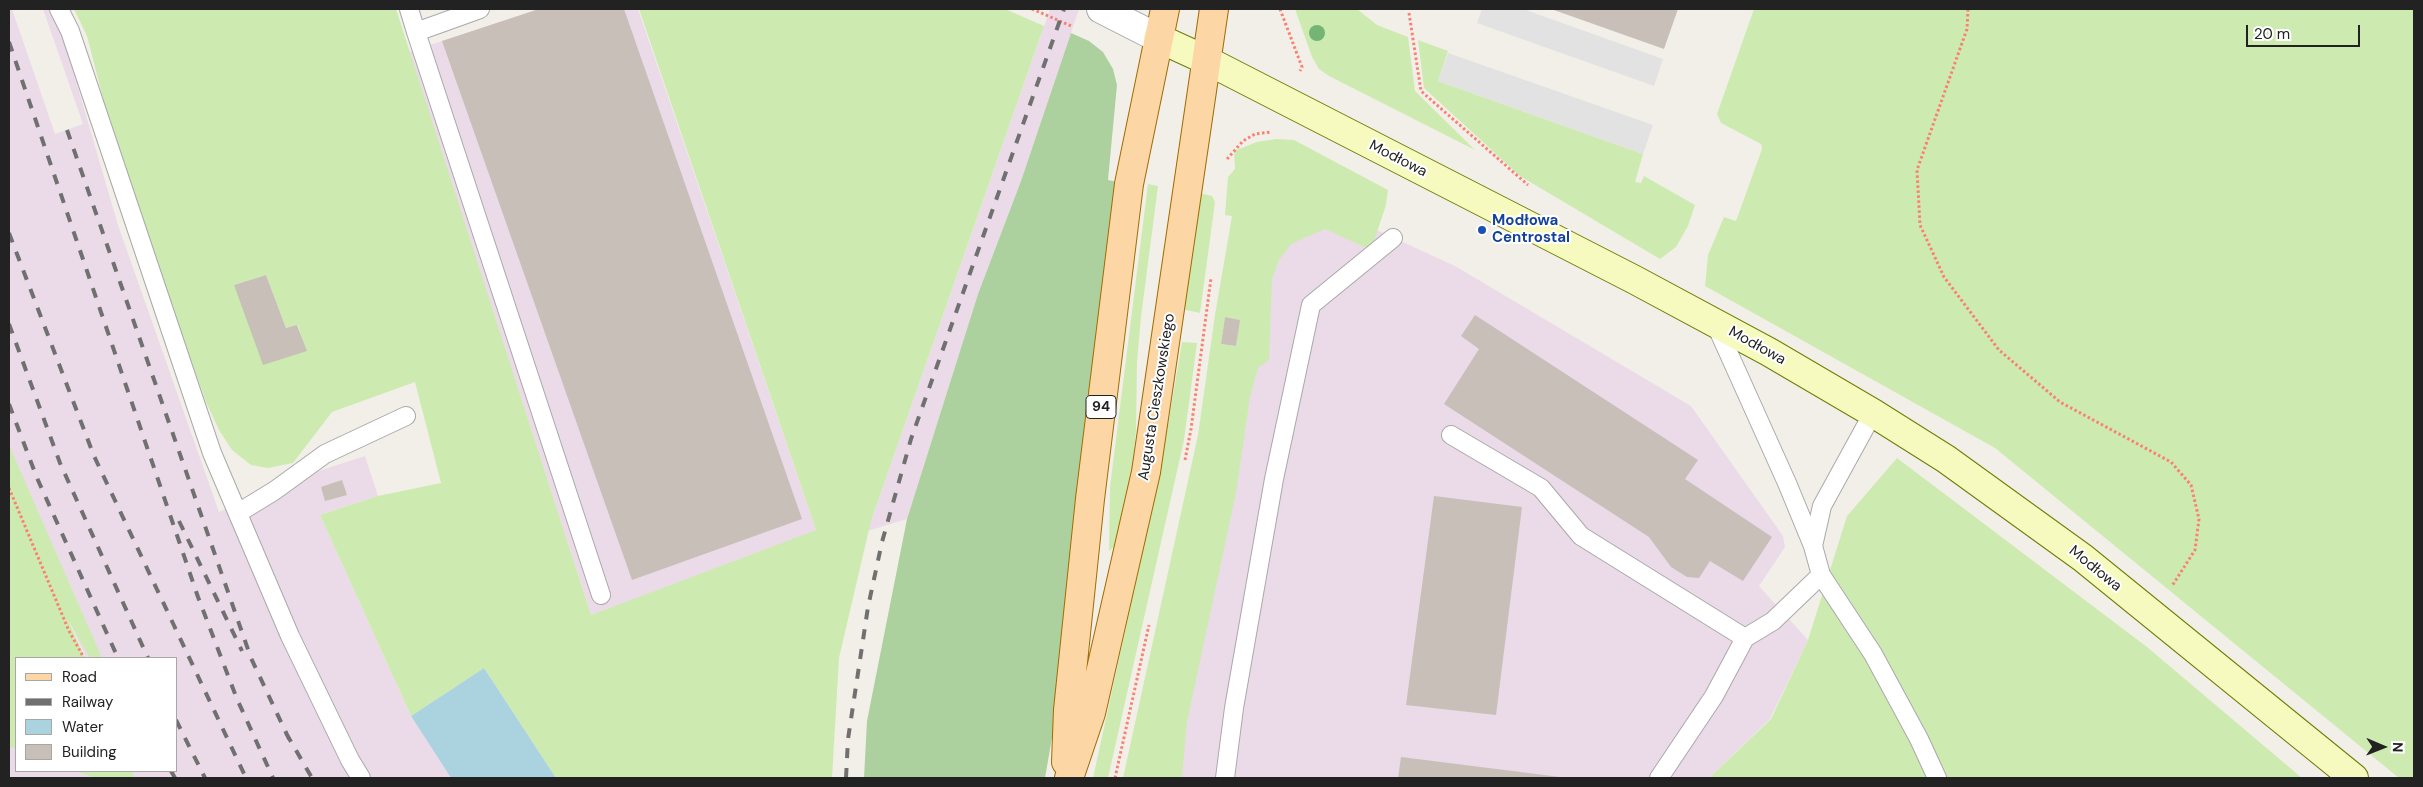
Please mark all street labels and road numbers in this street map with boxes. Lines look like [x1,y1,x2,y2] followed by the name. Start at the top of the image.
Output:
[1366,137,1430,181] street label: Modłowa
[1135,312,1179,482] street label: Augusta Cieszkowskiego
[1725,323,1789,369] street label: Modłowa
[1086,396,1116,418] road number: 94
[2065,542,2125,596] street label: Modłowa

